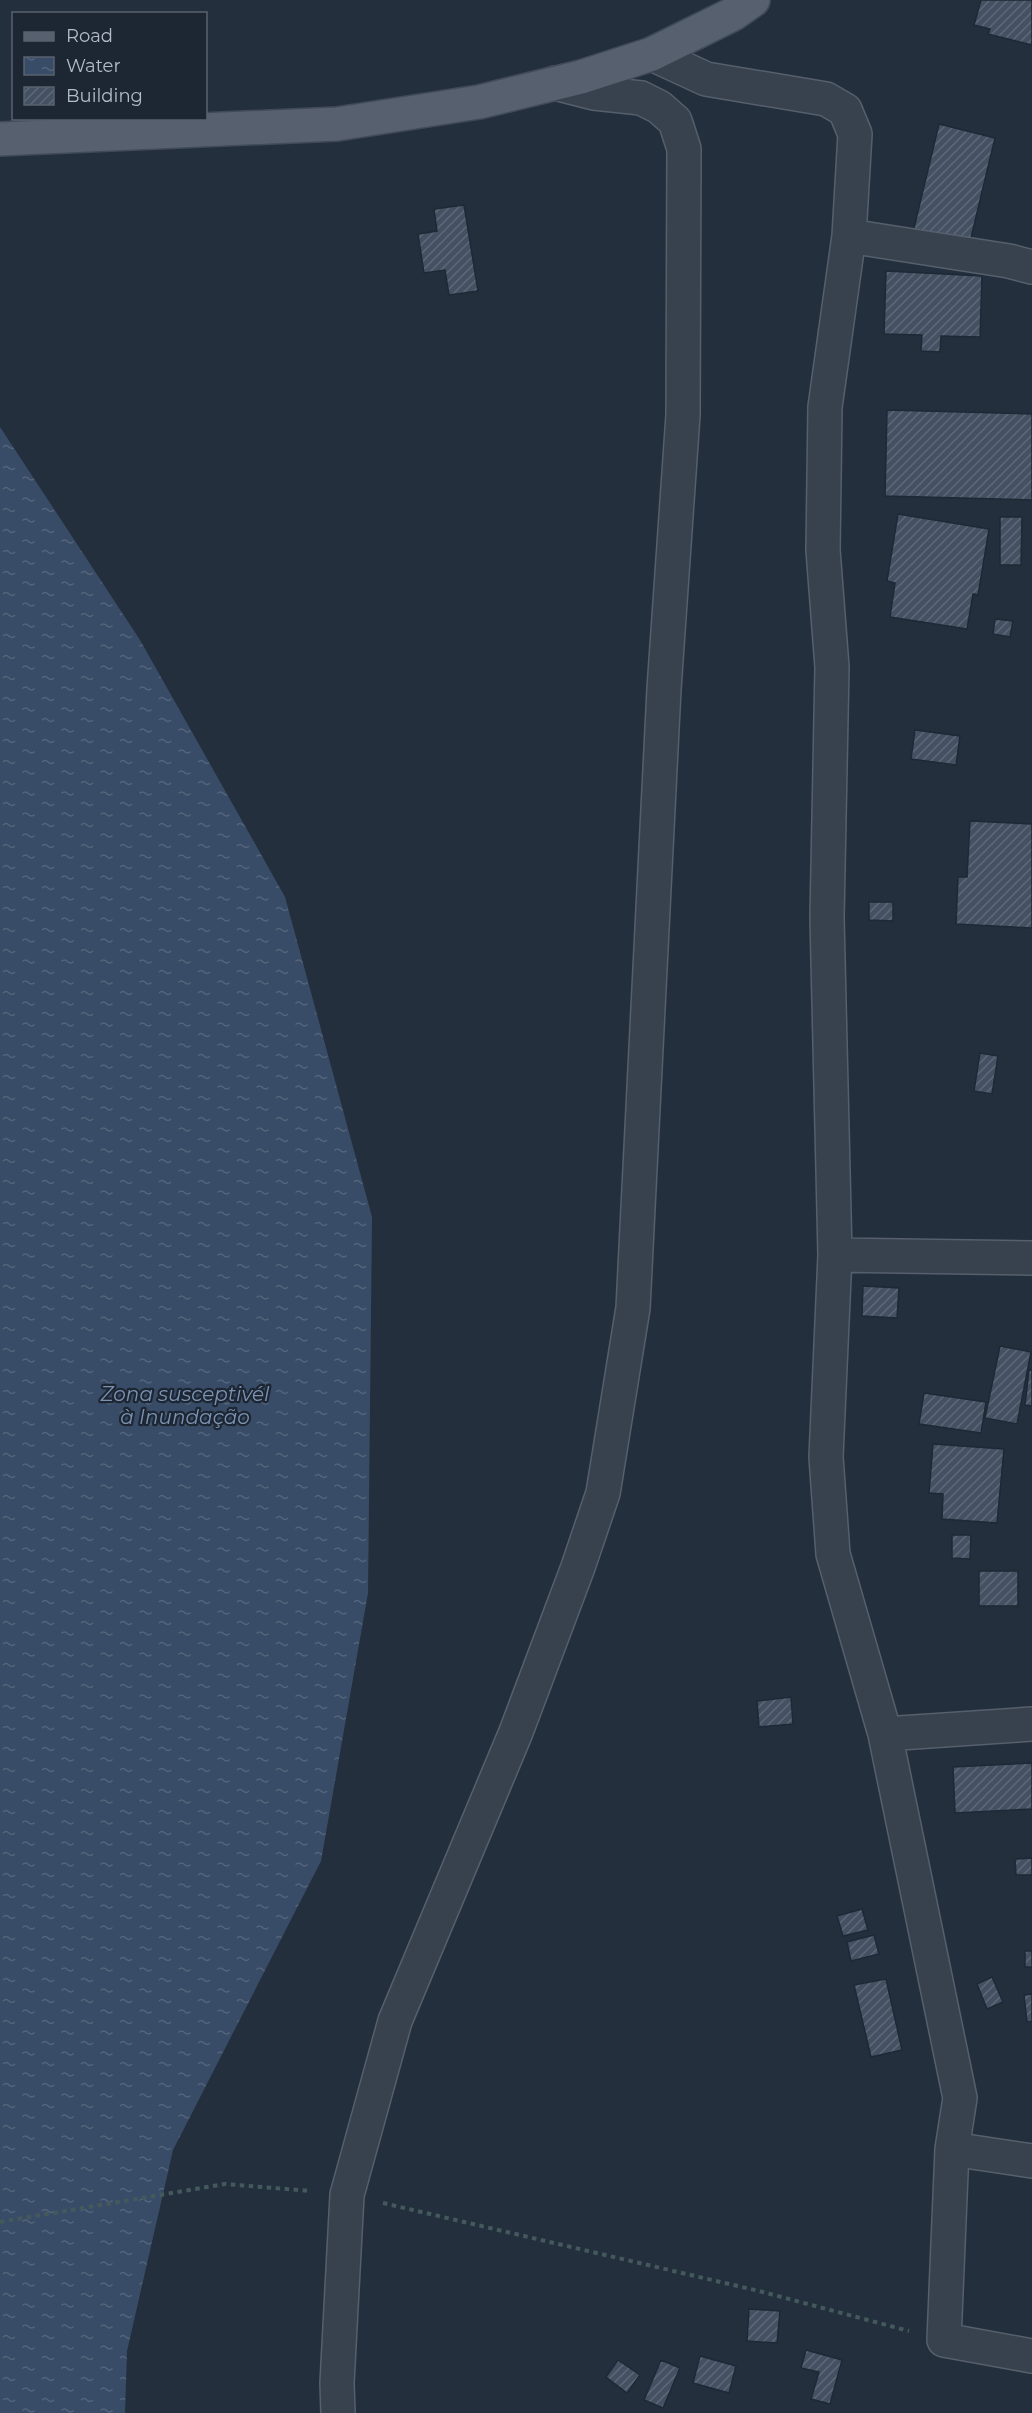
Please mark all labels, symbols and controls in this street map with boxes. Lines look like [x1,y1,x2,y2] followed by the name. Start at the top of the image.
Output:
[12,12,207,120] legend
[66,25,113,47] text: Road
[66,55,121,77] text: Water
[66,85,143,107] text: Building
[100,1382,270,1429] water label: Zona susceptivél à Inundação

